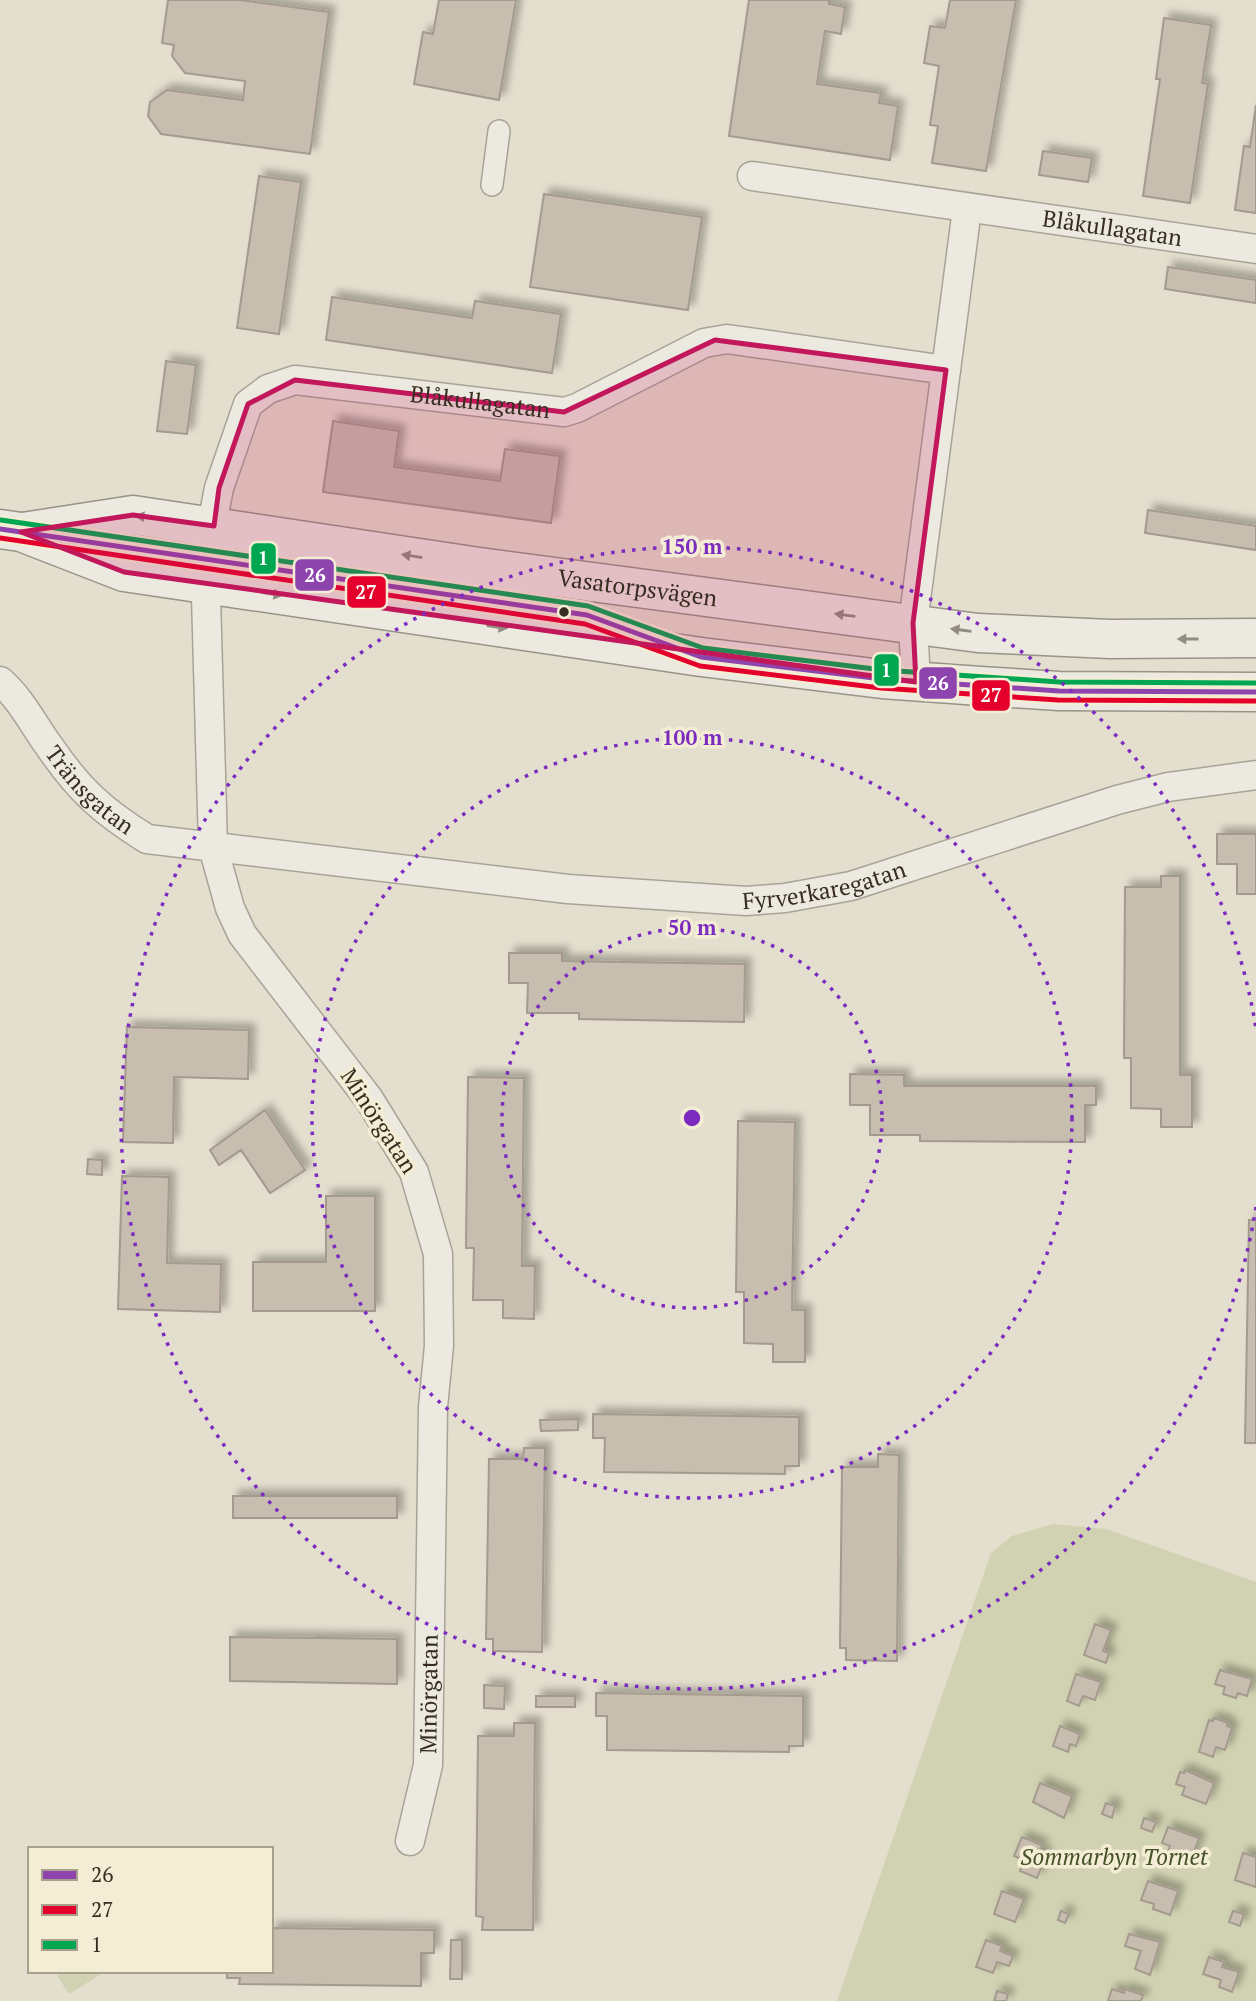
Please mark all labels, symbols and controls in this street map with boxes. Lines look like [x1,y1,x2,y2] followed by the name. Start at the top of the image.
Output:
[1040,202,1185,253] street label: Blåkullagatan
[408,378,552,425] street label: Blåkullagatan
[135,511,157,522] one-way arrow
[662,532,723,560] text: 150 m
[250,542,277,575] line badge: 1
[258,545,268,570] text: 1
[401,550,423,561] one-way arrow
[294,558,335,592] line badge: 26
[304,562,326,587] text: 26
[556,562,720,613] street label: Vasatorpsvägen
[346,575,387,609] line badge: 27
[355,579,377,604] text: 27
[261,589,283,600] one-way arrow
[557,605,571,619] unlabelled marker
[834,610,856,621] one-way arrow
[486,622,508,633] one-way arrow
[949,624,971,635] one-way arrow
[1177,633,1199,645] one-way arrow
[873,653,900,687] line badge: 1
[881,657,891,682] text: 1
[918,666,958,700] line badge: 26
[927,670,949,695] text: 26
[971,679,1011,712] line badge: 27
[980,682,1002,707] text: 27
[662,723,723,751] text: 100 m
[38,739,141,842] street label: Tränsgatan
[741,853,910,916] street label: Fyrverkaregatan
[668,913,717,941] text: 50 m
[334,1062,425,1180] street label: Minörgatan
[680,1106,704,1130] centre of rings
[412,1634,445,1754] street label: Minörgatan
[1020,1841,1209,1872] park label: Sommarbyn Tornet
[28,1847,273,1973] legend
[91,1860,113,1888] text: 26
[91,1895,113,1923] text: 27
[91,1930,102,1958] text: 1

